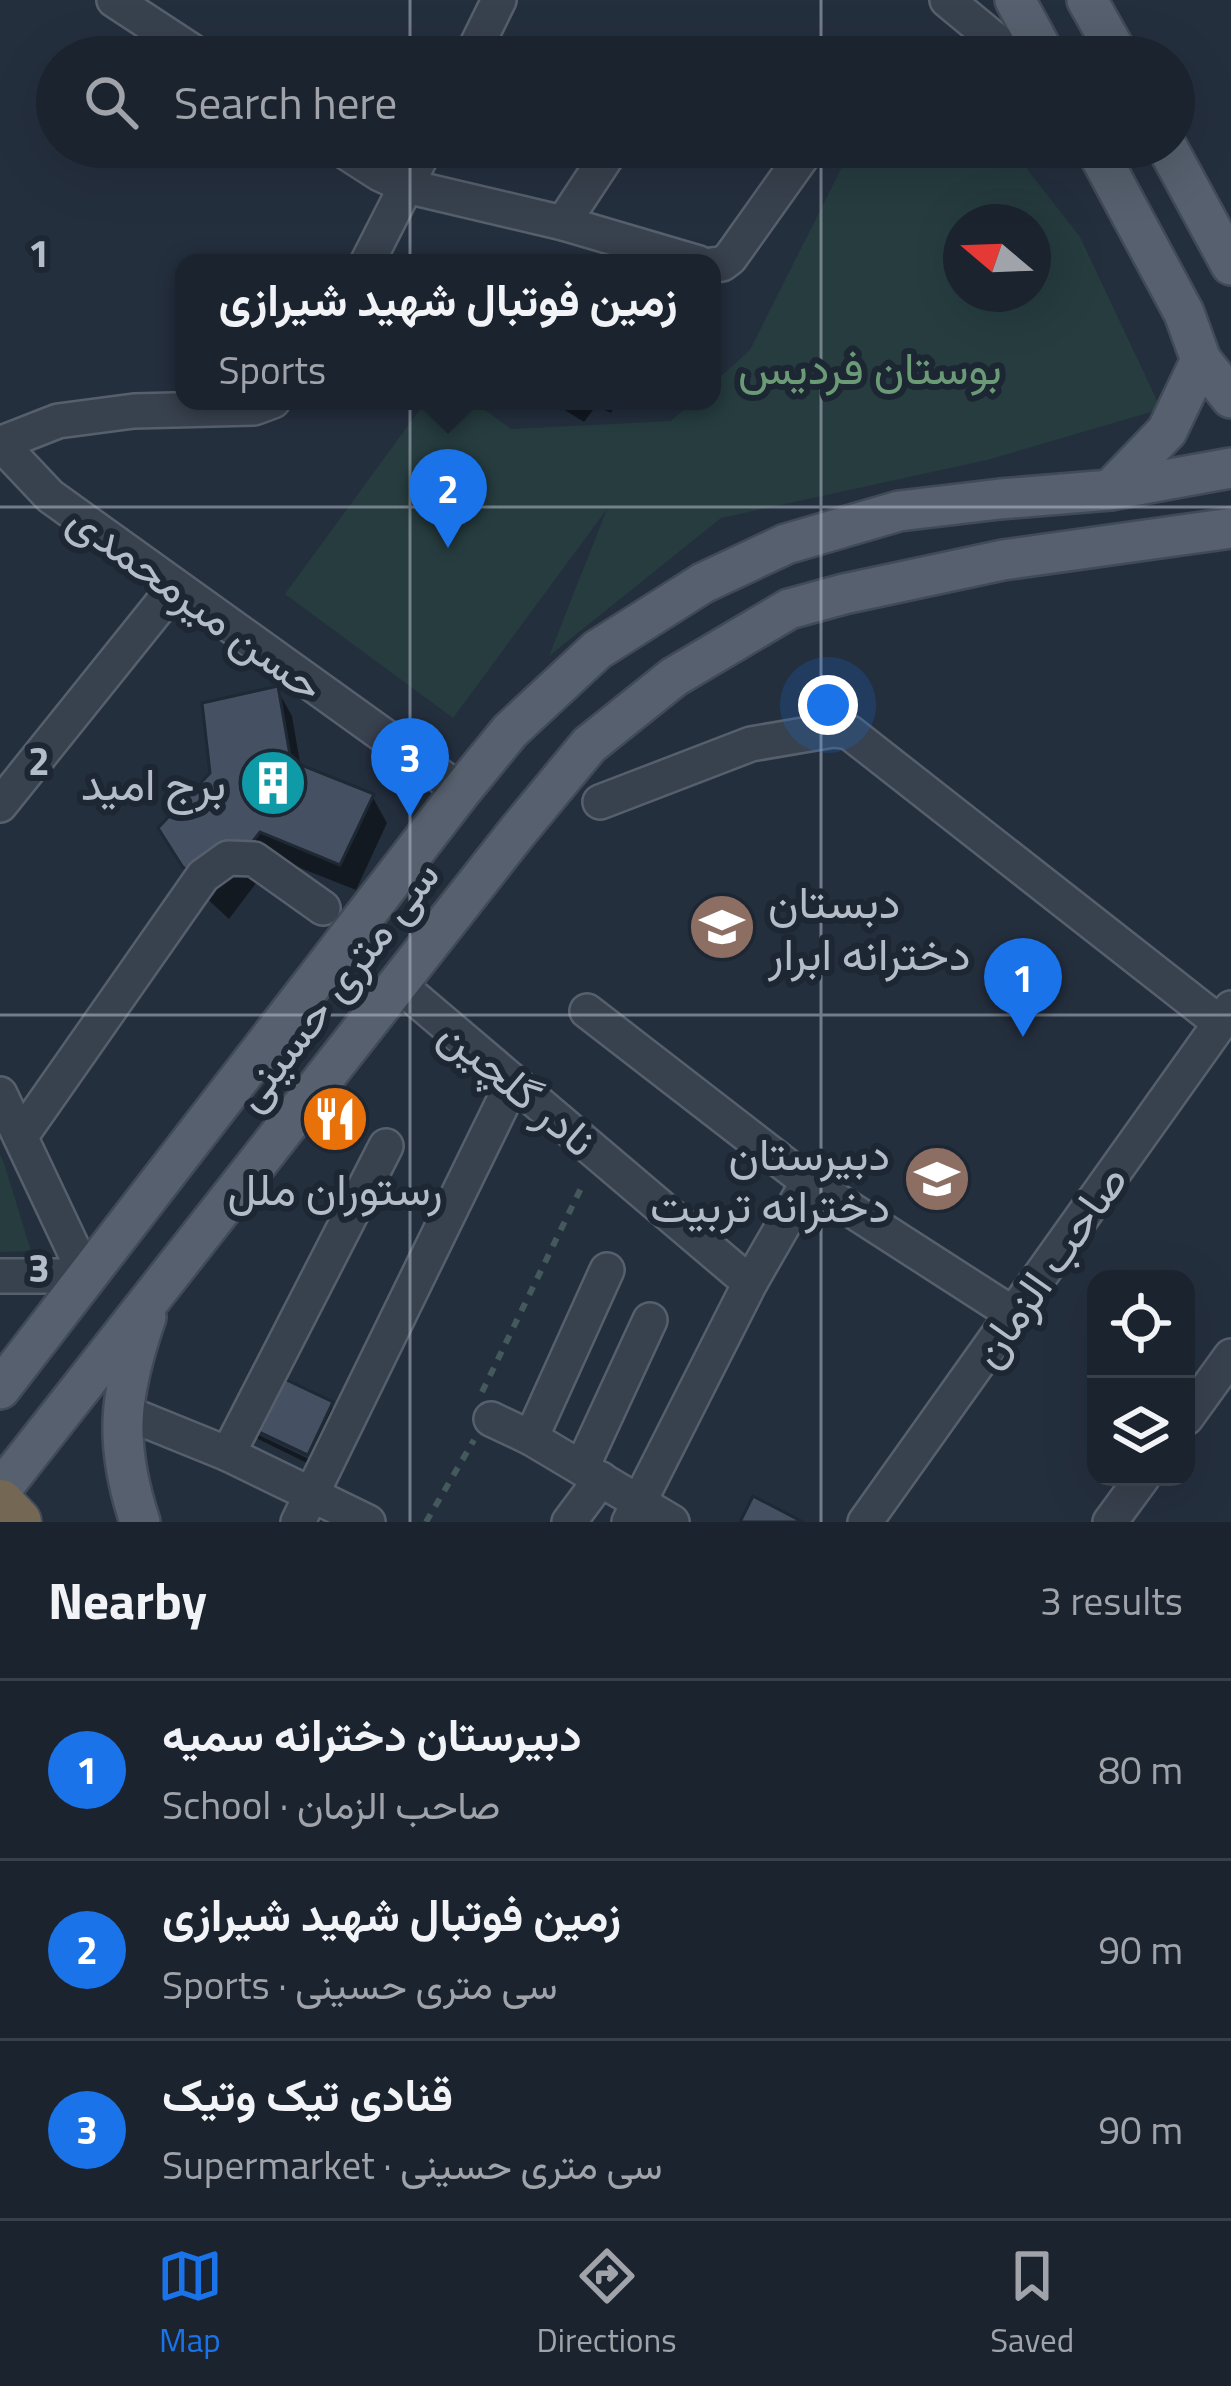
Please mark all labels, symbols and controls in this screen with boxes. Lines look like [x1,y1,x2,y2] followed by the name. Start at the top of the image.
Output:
[36,36,1195,168] search box
[174,68,397,136] text: Search here
[78,69,144,135] icon: search
[943,204,1051,312] north arrow
[28,223,50,282] text: 1
[175,254,721,410] popup
[218,265,678,333] text: زمین فوتبال شهید شیرازی
[738,333,1002,401] park label: بوستان فردیس
[218,340,326,399] text: Sports
[409,449,487,548] pin: 2
[55,485,339,717] street label: حسن میرمحمدی
[798,675,858,735] your location
[371,718,449,817] pin: 3
[28,731,50,790] text: 2
[238,748,308,818] building icon: برج امید
[81,749,226,817] place label: برج امید
[215,844,455,1124] street label: سی متری حسینی
[767,867,970,987] place label: دبستان دخترانه ابرار
[687,892,757,962] school or university icon: دبستان دخترانه ابرار
[984,938,1062,1037] pin: 1
[426,1000,612,1172] street label: نادر گلچین
[300,1084,370,1154] restaurant icon: رستوران ملل
[650,1119,890,1239] place label: دبیرستان دخترانه تربیت
[902,1144,972,1214] school or university icon: دبیرستان دخترانه تربیت
[953,1149,1143,1381] street label: صاحب الزمان
[227,1154,443,1222] place label: رستوران ملل
[28,1238,50,1297] text: 3
[1087,1270,1195,1486] map controls
[1087,1270,1195,1378] button: locate
[1087,1378,1195,1486] button: layers
[48,1561,207,1639] text: Nearby
[1040,1571,1183,1630] text: 3 results
[162,1700,582,1768] text: دبیرستان دخترانه سمیه
[76,1740,98,1799] text: 1
[1098,1740,1183,1799] text: 80 m
[162,1775,500,1834] text: School · صاحب الزمان
[162,1880,621,1948] text: زمین فوتبال شهید شیرازی
[76,1920,98,1979] text: 2
[1098,1920,1183,1979] text: 90 m
[162,1955,557,2014] text: Sports · سی متری حسینی
[162,2060,453,2128] text: قنادی تیک وتیک
[76,2100,98,2159] text: 3
[1098,2100,1183,2159] text: 90 m
[162,2135,663,2194] text: Supermarket · سی متری حسینی
[157,2243,223,2365] tab: Map
[537,2243,676,2365] tab: Directions
[990,2243,1074,2365] tab: Saved

